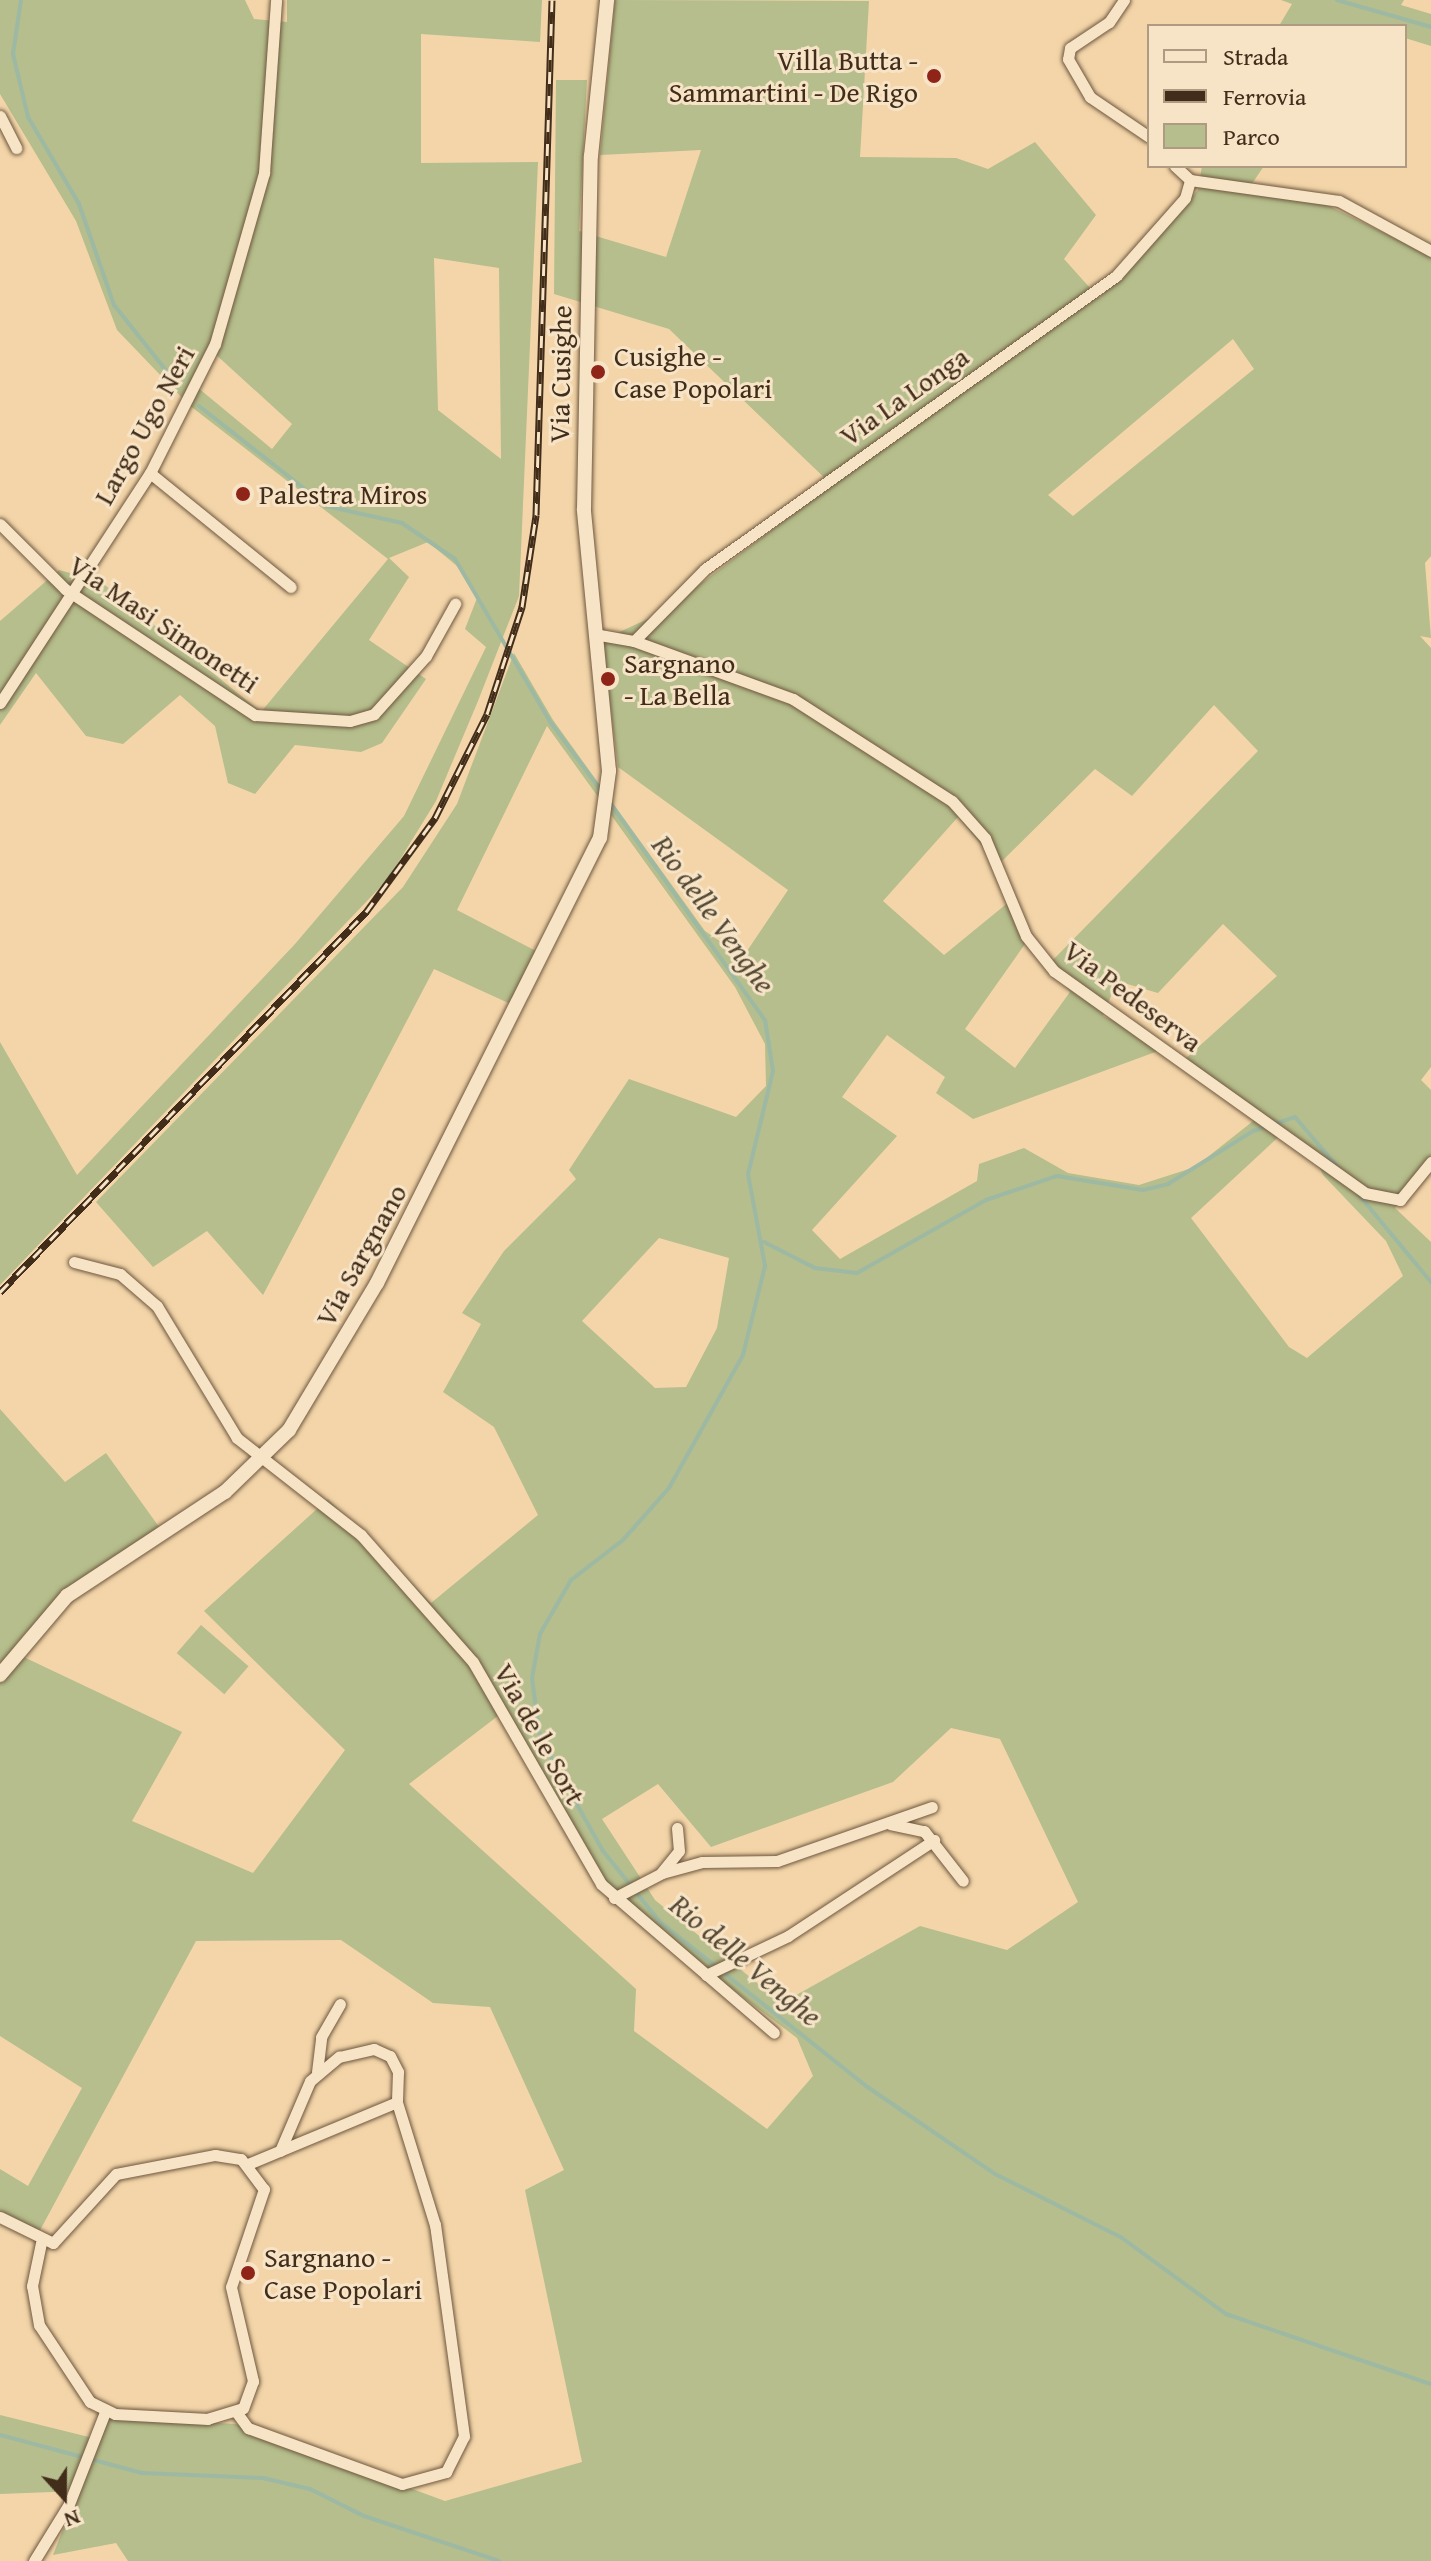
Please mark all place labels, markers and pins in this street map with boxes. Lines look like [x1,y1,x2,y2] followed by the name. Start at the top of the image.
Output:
[669,43,918,109] place label: Villa Butta - Sammartini - De Rigo
[925,67,943,85] marker: Villa Butta - Sammartini - De Rigo
[614,339,772,405] place label: Cusighe - Case Popolari
[589,363,607,381] marker: Cusighe - Case Popolari
[259,477,427,511] place label: Palestra Miros
[234,485,252,503] marker: Palestra Miros
[624,646,735,712] place label: Sargnano - La Bella
[599,670,617,688] marker: Sargnano - La Bella
[264,2240,422,2306] place label: Sargnano - Case Popolari
[239,2264,257,2282] marker: Sargnano - Case Popolari

